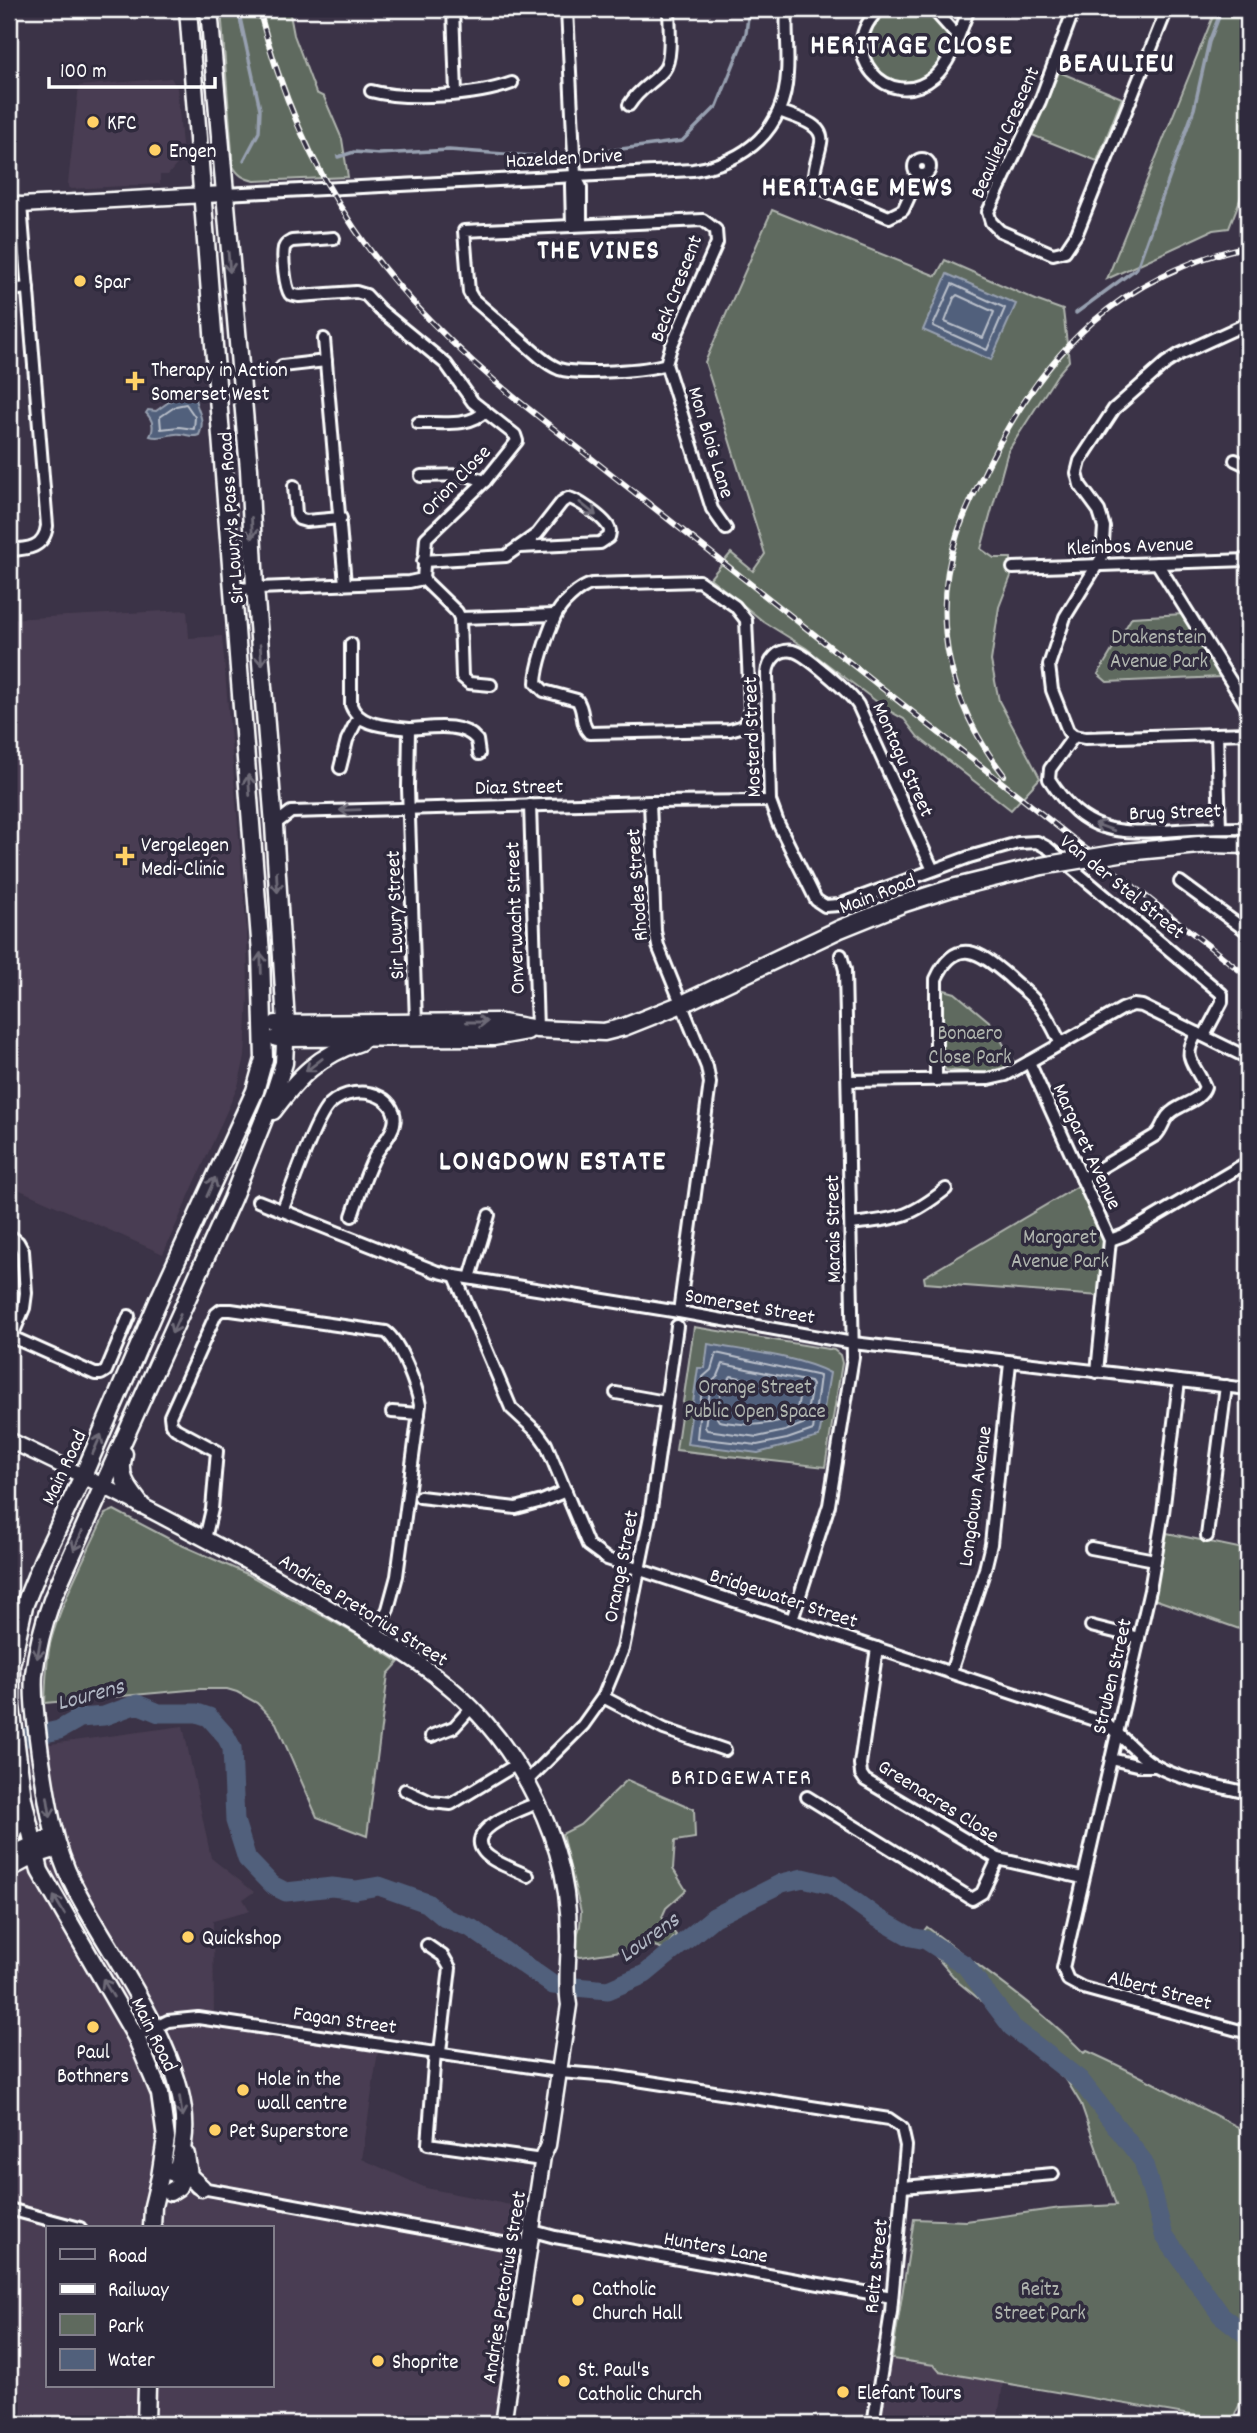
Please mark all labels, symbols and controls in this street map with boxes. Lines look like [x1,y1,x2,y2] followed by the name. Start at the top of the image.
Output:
[810,28,1014,68] district label: HERITAGE CLOSE
[49,46,215,90] scale bar
[1058,46,1176,86] district label: BEAULIEU
[60,58,107,88] text: 100 m
[964,62,1049,204] street label: Beaulieu Crescent
[107,110,136,140] place label: KFC
[85,114,101,130] marker: KFC
[169,138,216,168] place label: Engen
[147,142,163,158] marker: Engen
[505,142,623,178] street label: Hazelden Drive
[762,170,954,210] district label: HERITAGE MEWS
[644,231,712,347] street label: Beck Crescent
[537,233,661,273] district label: THE VINES
[223,250,236,273] one-way arrow
[94,269,131,299] place label: Spar
[72,273,88,289] marker: Spar
[151,357,288,411] place label: Therapy in Action Somerset West
[125,371,145,391] marker: Therapy in Action Somerset West
[678,383,740,502] street label: Mon Blois Lane
[212,431,254,605] street label: Sir Lowry's Pass Road
[415,439,499,525] street label: Orion Close
[578,502,596,517] one-way arrow
[246,516,259,538] one-way arrow
[1066,531,1194,565] street label: Kleinbos Avenue
[1110,624,1208,678] park label: Drakenstein Avenue Park
[255,643,268,666] one-way arrow
[737,676,771,798] street label: Mosterd Street
[863,698,940,823] street label: Montagu Street
[475,773,564,805] street label: Diaz Street
[242,775,255,797] one-way arrow
[1129,797,1222,831] street label: Brug Street
[339,803,362,816] one-way arrow
[1093,820,1115,832] one-way arrow
[620,827,658,942] street label: Rhodes Street
[1052,828,1190,948] street label: Van der Stel Street
[141,832,229,886] place label: Vergelegen Medi-Clinic
[499,841,535,995] street label: Onverwacht Street
[115,846,135,866] marker: Vergelegen Medi-Clinic
[380,850,414,980] street label: Sir Lowry Street
[835,868,921,924] street label: Main Road
[271,870,284,893] one-way arrow
[255,951,268,974] one-way arrow
[465,1015,488,1029] one-way arrow
[928,1020,1012,1074] park label: Bonaero Close Park
[306,1058,324,1073] one-way arrow
[1043,1079,1128,1215] street label: Margaret Avenue
[439,1144,667,1184] district label: LONGDOWN ESTATE
[819,1174,851,1283] street label: Marais Street
[205,1177,218,1199] one-way arrow
[1011,1224,1109,1278] park label: Margaret Avenue Park
[682,1282,817,1334] street label: Somerset Street
[169,1313,182,1334] one-way arrow
[684,1374,826,1428] park label: Orange Street Public Open Space
[952,1424,1002,1569] street label: Longdown Avenue
[35,1426,96,1511] street label: Main Road
[91,1434,104,1455] one-way arrow
[597,1508,649,1625] street label: Orange Street
[71,1530,84,1551] one-way arrow
[272,1547,453,1676] street label: Andries Pretorius Street
[705,1562,861,1638] street label: Bridgewater Street
[1086,1616,1142,1737] street label: Struben Street
[31,1636,45,1659] one-way arrow
[54,1671,130,1721] water label: Lourens
[871,1753,1004,1852] street label: Greenacres Close
[671,1763,813,1796] district label: BRIDGEWATER
[43,1795,56,1818] one-way arrow
[52,1896,66,1916] one-way arrow
[613,1905,689,1972] water label: Lourens
[202,1925,282,1955] place label: Quickshop
[180,1929,196,1945] marker: Quickshop
[1104,1964,1215,2020] street label: Albert Street
[100,1979,114,1999] one-way arrow
[121,1993,183,2078] street label: Main Road
[291,2000,398,2044] street label: Fagan Street
[85,2019,101,2035] marker: Paul Bothners
[57,2039,129,2093] place label: Paul Bothners
[257,2066,347,2120] place label: Hole in the wall centre
[235,2082,251,2098] marker: Hole in the wall centre
[175,2095,188,2118] one-way arrow
[229,2118,348,2148] place label: Pet Superstore
[207,2122,223,2138] marker: Pet Superstore
[476,2189,536,2386] street label: Andries Pretorius Street
[858,2217,898,2315] street label: Reitz Street
[661,2225,770,2273] street label: Hunters Lane
[46,2226,273,2388] legend
[108,2243,147,2273] text: Road
[592,2276,682,2330] place label: Catholic Church Hall
[994,2276,1086,2330] park label: Reitz Street Park
[108,2277,169,2307] text: Railway
[570,2292,586,2308] marker: Catholic Church Hall
[108,2313,144,2343] text: Park
[108,2347,155,2377] text: Water
[392,2349,459,2379] place label: Shoprite
[370,2353,386,2369] marker: Shoprite
[578,2357,702,2411] place label: St. Paul's Catholic Church
[556,2373,572,2389] marker: St. Paul's Catholic Church
[857,2380,962,2410] place label: Elefant Tours
[835,2384,851,2400] marker: Elefant Tours

